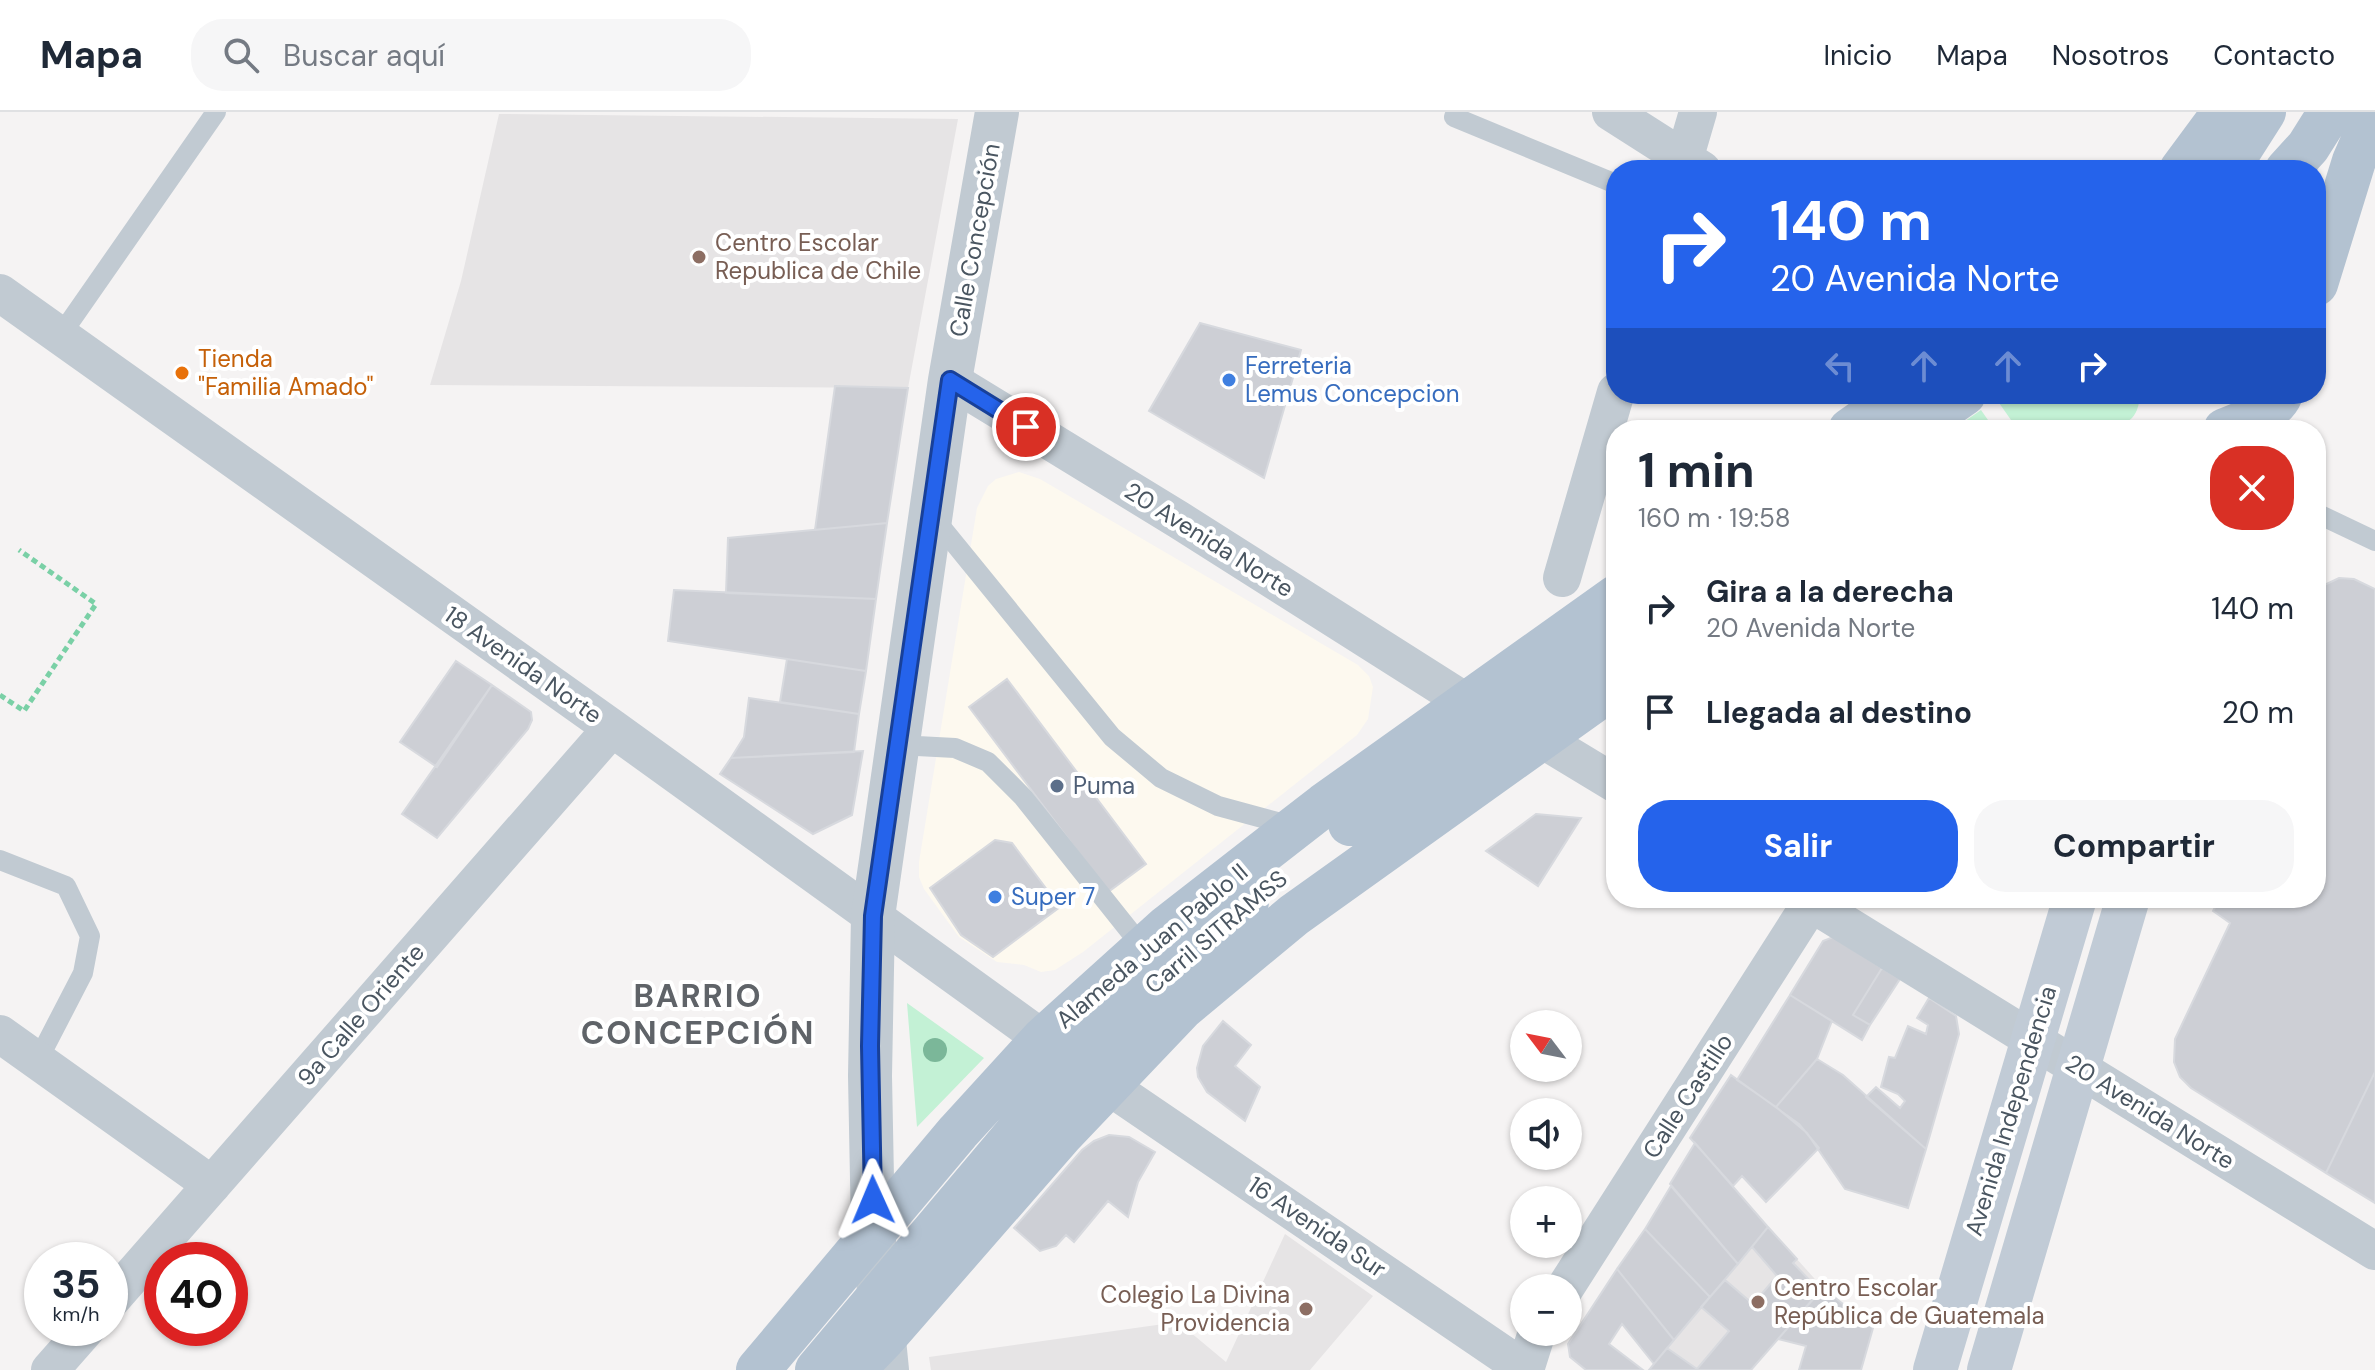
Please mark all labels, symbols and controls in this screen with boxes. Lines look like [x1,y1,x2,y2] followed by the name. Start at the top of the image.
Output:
[191,19,751,91] search box
[40,30,143,80] text: Mapa
[219,33,263,77] icon: search
[283,36,445,75] text: Buscar aquí
[1823,37,1892,74] text: Inicio
[1936,37,2008,74] text: Mapa
[2052,37,2169,74] text: Nosotros
[2213,37,2335,74] text: Contacto
[942,141,1007,339] street label: Calle Concepción
[1770,184,1932,257] text: 140 m
[1638,192,1742,296] icon: right
[715,227,921,286] place label: Centro Escolar Republica de Chile
[690,248,708,266] marker: Centro Escolar Republica de Chile
[1770,255,2060,302] text: 20 Avenida Norte
[198,343,373,402] place label: Tienda "Familia Amado"
[1818,344,1862,388] icon: left
[1902,344,1946,388] icon: ahead
[1986,344,2030,388] icon: ahead
[2070,344,2114,388] icon: right
[1245,350,1459,409] place label: Ferreteria Lemus Concepcion
[173,364,191,382] marker: Tienda "Familia Amado"
[1220,371,1238,389] marker: Ferreteria Lemus Concepcion
[992,393,1060,461] pin
[1004,405,1048,449] icon: arrive
[1638,439,1755,502] text: 1 min
[2210,446,2294,530] button: close
[1119,475,1299,604] street label: 20 Avenida Norte
[1638,501,1791,535] text: 160 m · 19:58
[1706,572,1954,611] text: Gira a la derecha
[1638,586,1682,630] icon: right
[2211,589,2294,628] text: 140 m
[439,599,608,730] street label: 18 Avenida Norte
[1706,611,1915,645] text: 20 Avenida Norte
[1638,690,1682,734] icon: arrive
[1706,693,1972,732] text: Llegada al destino
[2222,693,2294,732] text: 20 m
[1073,770,1135,801] place label: Puma
[1048,777,1066,795] marker: Puma
[1638,800,1958,892] button: Salir
[1974,800,2294,892] button: Compartir
[1049,856,1254,1035] street label: Alameda Juan Pablo II
[1138,863,1293,1000] street label: Carril SITRAMSS
[1011,881,1095,912] place label: Super 7
[986,888,1004,906] marker: Super 7
[290,937,431,1092] street label: 9a Calle Oriente
[581,975,815,1054] district label: BARRIO CONCEPCIÓN
[1958,982,2063,1240] street label: Avenida Independencia
[1510,1010,1582,1082] north arrow
[1510,1010,1582,1346] map controls
[1636,1027,1739,1164] street label: Calle Castillo
[2060,1047,2240,1176] street label: 20 Avenida Norte
[1510,1098,1582,1170] button: sound
[831,1158,915,1242] position arrow
[1242,1169,1392,1284] street label: 16 Avenida Sur
[1510,1186,1582,1258] button: +
[144,1242,248,1346] speed limit sign: 40
[52,1258,101,1310] text: 35
[1774,1272,2045,1331] place label: Centro Escolar República de Guatemala
[1510,1274,1582,1346] button: −
[1100,1279,1290,1338] place label: Colegio La Divina Providencia
[1749,1293,1767,1311] marker: Centro Escolar República de Guatemala
[1297,1300,1315,1318] marker: Colegio La Divina Providencia
[52,1301,100,1327] text: km/h

